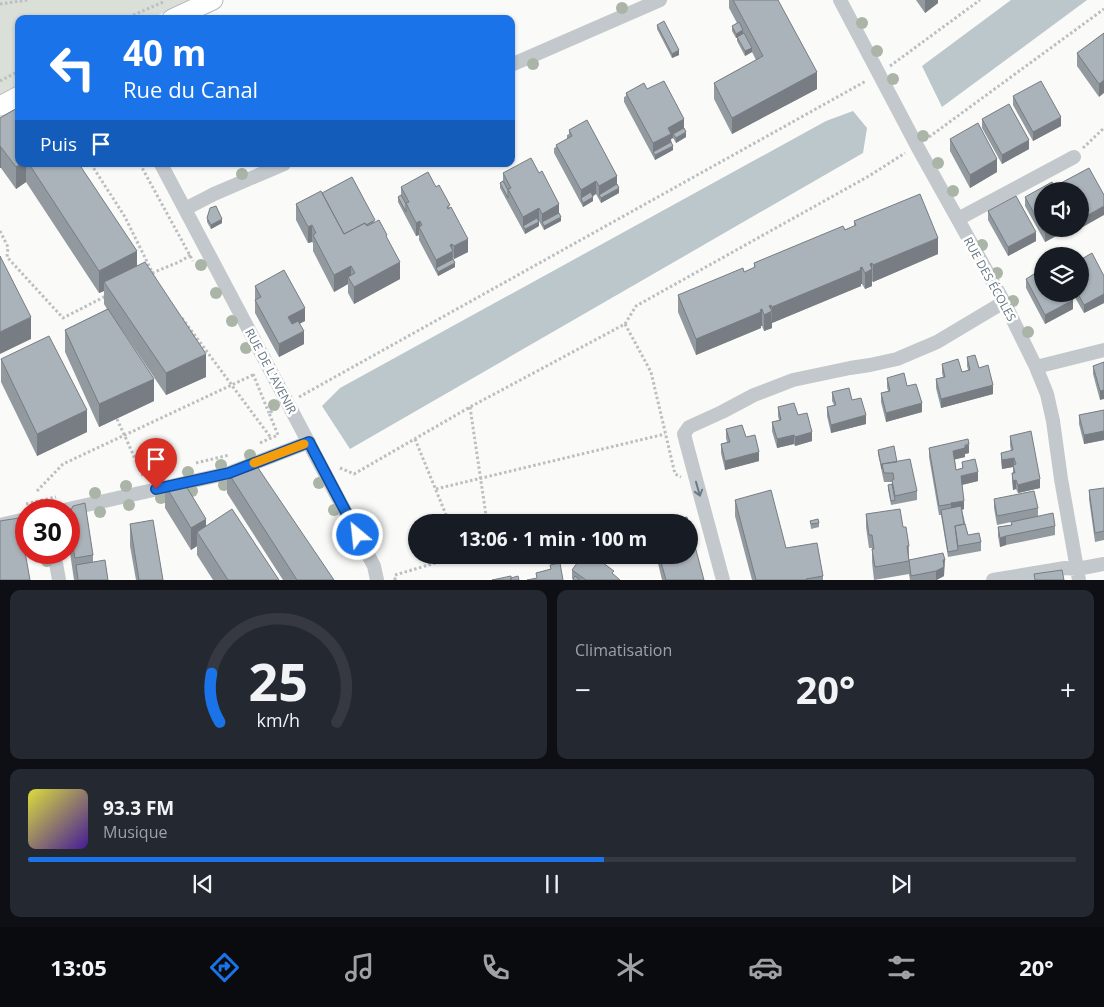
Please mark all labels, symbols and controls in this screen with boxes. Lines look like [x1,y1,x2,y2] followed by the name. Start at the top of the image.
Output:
[123,29,206,76] text: 40 m
[40,35,105,100] icon: left
[123,74,258,104] text: Rue du Canal
[87,130,115,158] icon: arrive
[40,131,77,157] text: Puis
[1034,182,1089,302] map controls
[1034,182,1089,237] button: sound
[960,234,1020,324] street label: RUE DES ÉCOLES
[1034,247,1089,302] button: layers
[241,325,301,417] street label: RUE DE L'AVENIR
[135,438,177,489] pin
[142,445,170,473] icon: arrive
[694,480,704,496] one-way arrow
[15,499,80,564] speed limit sign: 30
[331,508,383,560] position arrow
[459,526,647,552] text: 13:06 · 1 min · 100 m
[575,639,672,661] text: Climatisation
[249,645,308,716] text: 25
[796,663,855,715] text: 20°
[575,670,591,708] text: −
[1060,670,1076,708] text: +
[257,708,300,732] text: km/h
[103,795,174,821] text: 93.3 FM
[103,821,167,843] text: Musique
[189,870,217,898] icon: previous
[538,870,566,898] icon: pause
[887,870,915,898] icon: next
[207,950,242,985] icon: directions
[342,950,377,985] icon: music
[478,950,513,985] icon: phone
[613,950,648,985] icon: climate
[748,950,783,985] icon: car
[884,950,919,985] icon: filters
[50,952,107,982] text: 13:05
[1019,952,1054,982] text: 20°

